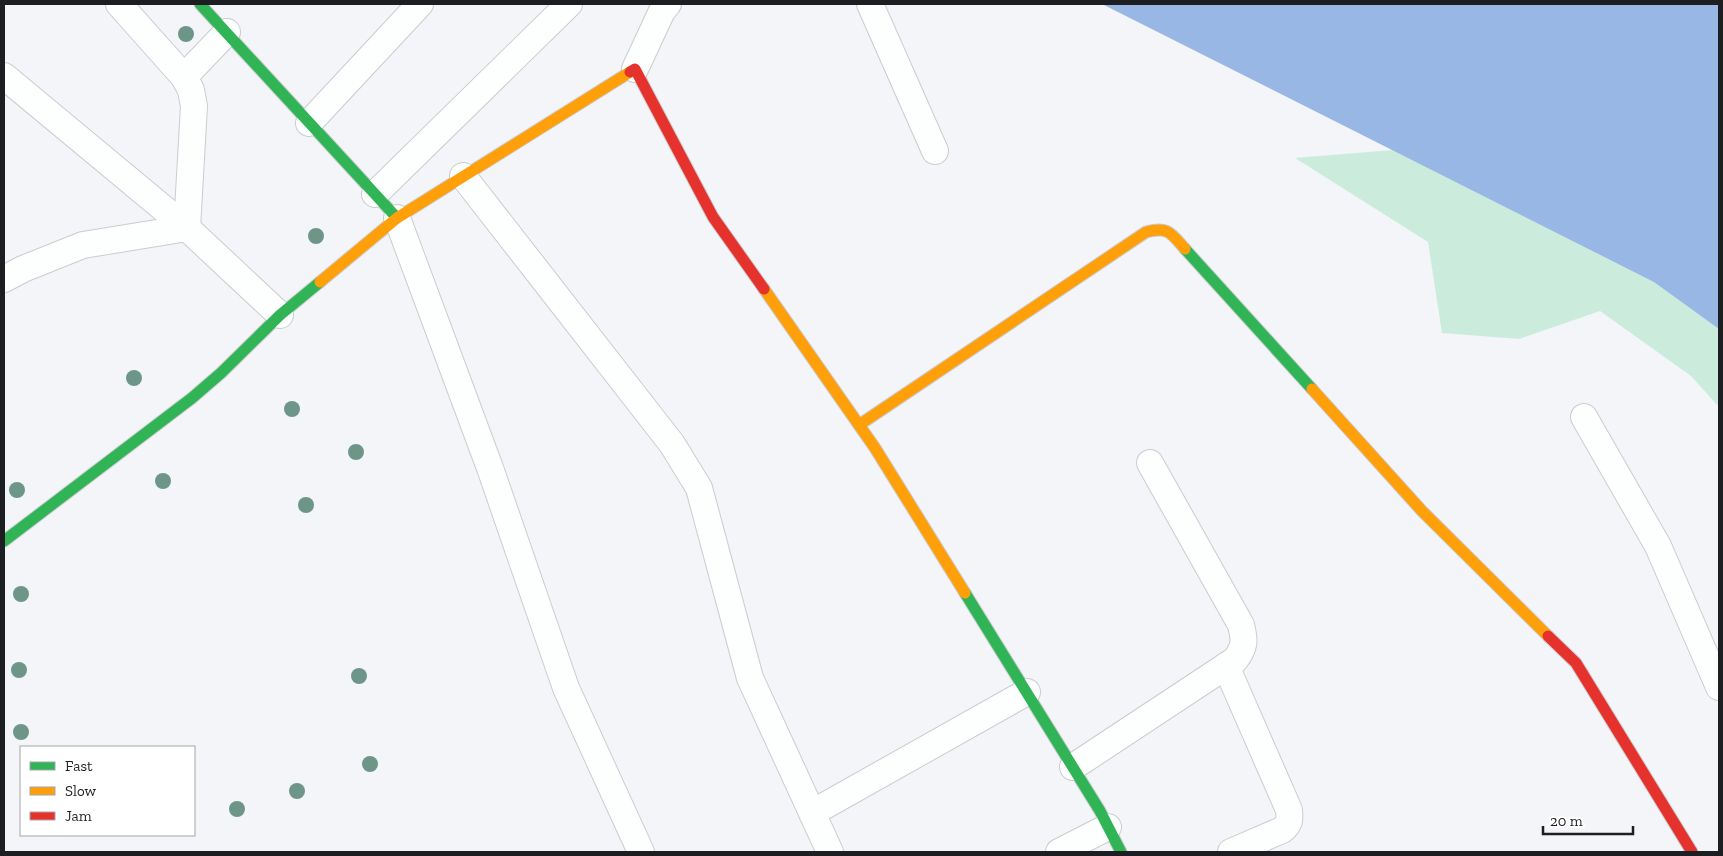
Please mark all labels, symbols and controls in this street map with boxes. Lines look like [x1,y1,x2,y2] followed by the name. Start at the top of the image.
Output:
[20,746,195,836] legend
[65,757,93,775] text: Fast
[65,782,97,800] text: Slow
[1543,804,1633,836] scale bar
[65,807,92,825] text: Jam
[1550,812,1583,830] text: 20 m

